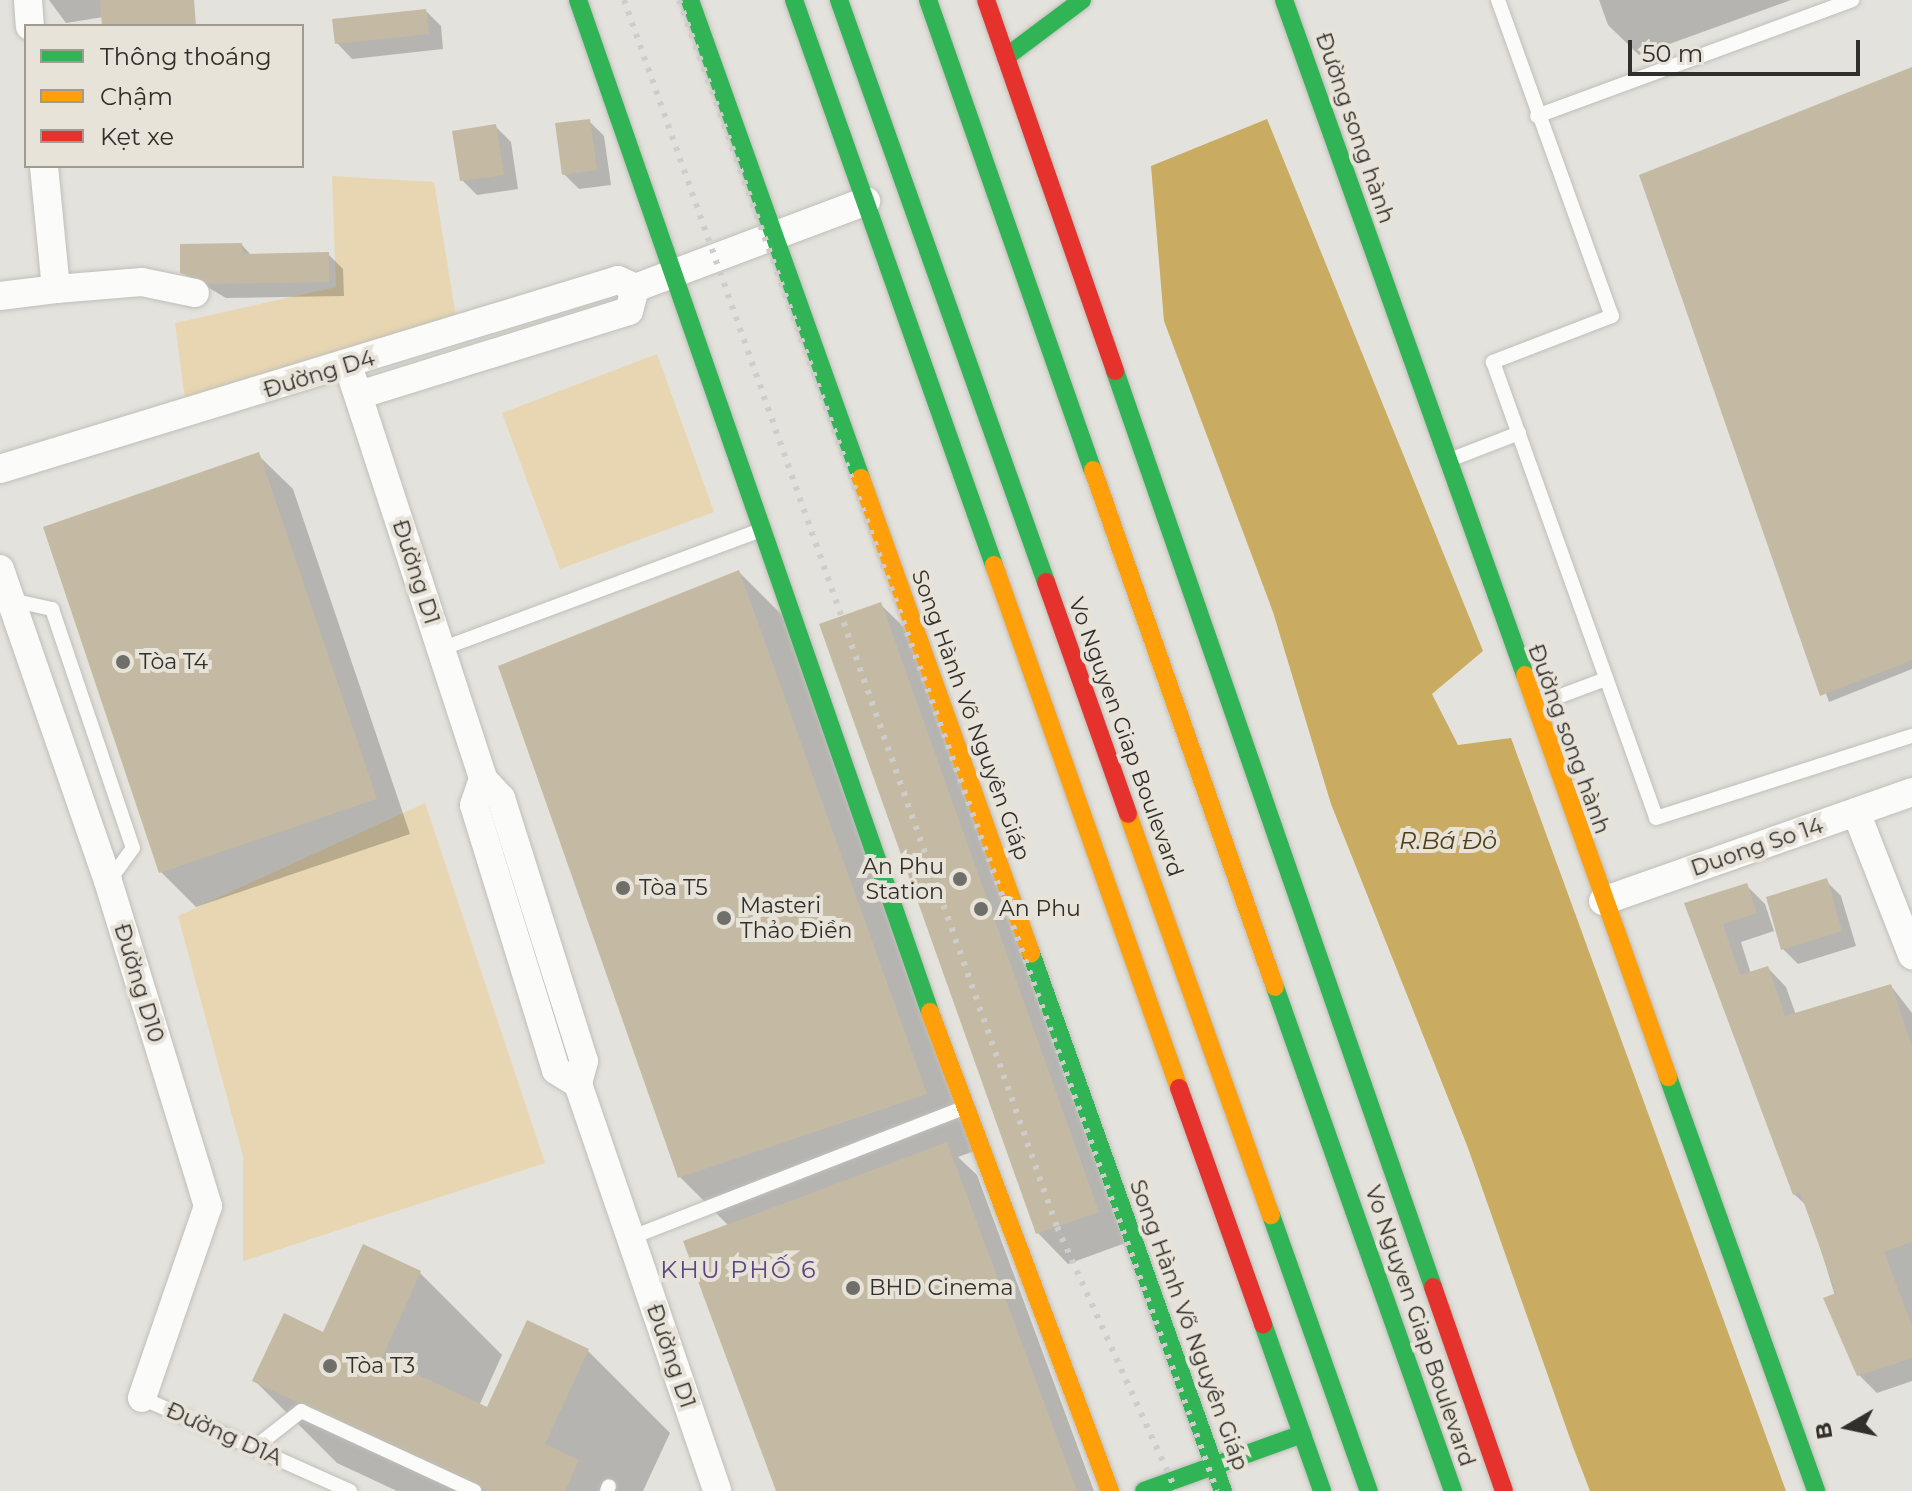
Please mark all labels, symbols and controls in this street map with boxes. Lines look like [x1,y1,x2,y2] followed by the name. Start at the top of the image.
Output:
[24,24,304,168] legend
[1632,24,1864,74] scale bar
[1310,29,1400,227] street label: Đường song hành
[1642,39,1703,68] text: 50 m
[100,42,272,71] text: Thông thoáng
[100,82,173,111] text: Chậm
[100,122,174,151] text: Kẹt xe
[260,345,378,403] street label: Đường D4
[387,516,445,628] street label: Đường D1
[906,566,1036,864] street label: Song Hành Võ Nguyên Giáp
[1063,594,1189,880] street label: Vo Nguyen Giap Boulevard
[1522,640,1616,838] street label: Đường song hành
[139,649,208,675] place label: Tòa T4
[114,653,132,671] marker: Tòa T4
[1687,812,1827,882] street label: Duong So 14
[1399,827,1497,855] water label: R.Bá Đỏ
[862,853,944,904] place label: An Phu Station
[951,870,969,888] marker: An Phu Station
[639,875,708,901] place label: Tòa T5
[614,879,632,897] marker: Tòa T5
[740,892,852,944] place label: Masteri Thảo Điền
[999,896,1081,922] place label: An Phu
[970,898,992,920] marker: An Phu
[715,909,733,927] marker: Masteri Thảo Điền
[108,920,170,1046] street label: Đường D10
[1124,1176,1254,1474] street label: Song Hành Võ Nguyên Giáp
[1359,1182,1481,1470] street label: Vo Nguyen Giap Boulevard
[660,1256,818,1284] district label: KHU PHỐ 6
[869,1275,1013,1301] place label: BHD Cinema
[844,1279,862,1297] marker: BHD Cinema
[641,1301,701,1411] street label: Đường D1
[346,1353,415,1379] place label: Tòa T3
[321,1357,339,1375] marker: Tòa T3
[1808,1387,1888,1467] north arrow
[162,1397,286,1471] street label: Đường D1A
[1809,1420,1838,1441] text: B

